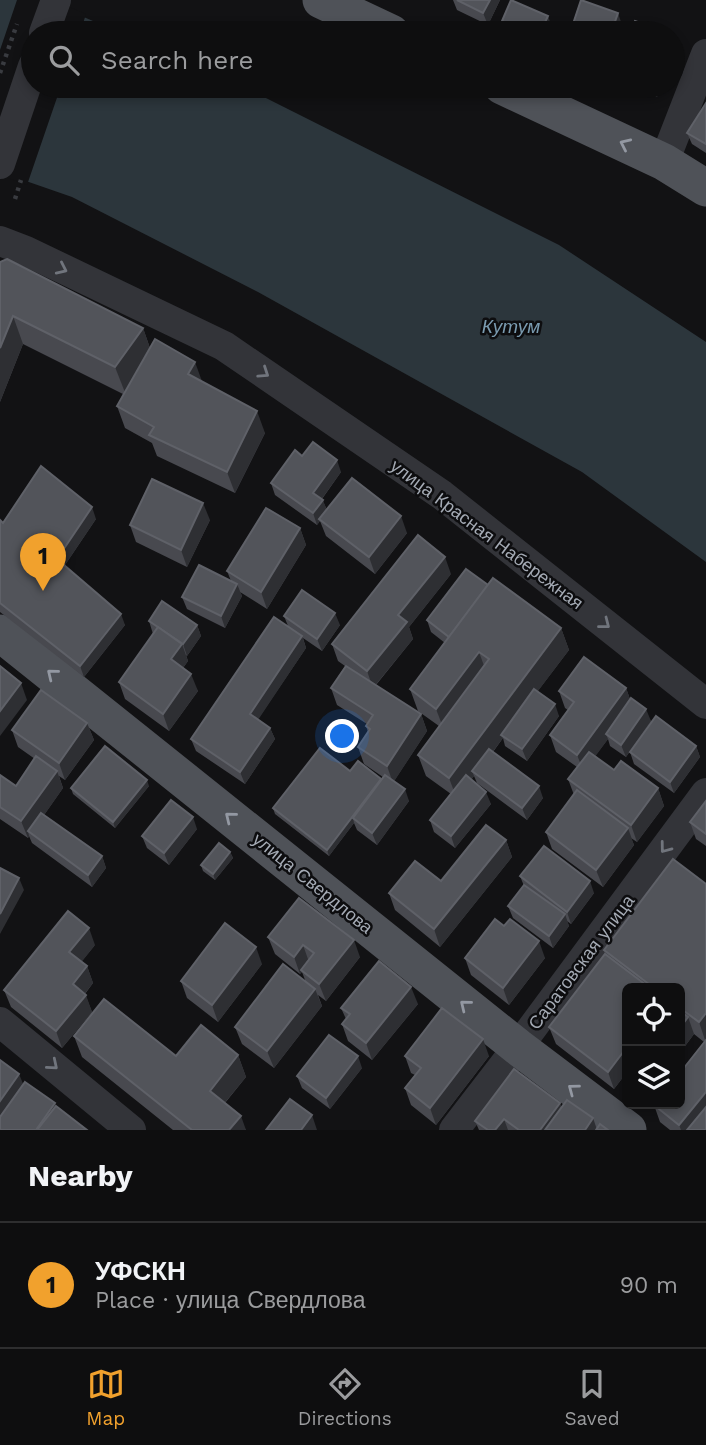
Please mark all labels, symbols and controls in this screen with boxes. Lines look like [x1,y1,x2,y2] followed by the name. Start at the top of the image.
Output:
[21,21,685,98] search box
[45,41,83,79] icon: search
[101,45,253,75] text: Search here
[620,138,632,152] one-way arrow
[55,261,68,275] one-way arrow
[482,315,540,338] water label: Кутум
[256,365,269,377] one-way arrow
[387,455,587,613] street label: улица Красная Набережная
[20,533,66,591] pin: 1
[597,616,609,629] one-way arrow
[47,670,59,683] one-way arrow
[325,719,359,753] your location
[225,812,237,825] one-way arrow
[249,828,378,938] street label: улица Свердлова
[661,840,674,853] one-way arrow
[524,890,639,1033] street label: Саратовская улица
[622,983,685,1109] map controls
[622,983,685,1046] button: locate
[460,1000,472,1013] one-way arrow
[622,1046,685,1109] button: layers
[44,1057,57,1069] one-way arrow
[568,1084,581,1097] one-way arrow
[28,1158,133,1193] text: Nearby
[95,1256,186,1286] text: УФСКН
[46,1272,56,1299] text: 1
[620,1272,678,1299] text: 90 m
[95,1287,365,1314] text: Place · улица Свердлова
[86,1365,125,1430] tab: Map
[298,1365,392,1430] tab: Directions
[564,1365,620,1430] tab: Saved

